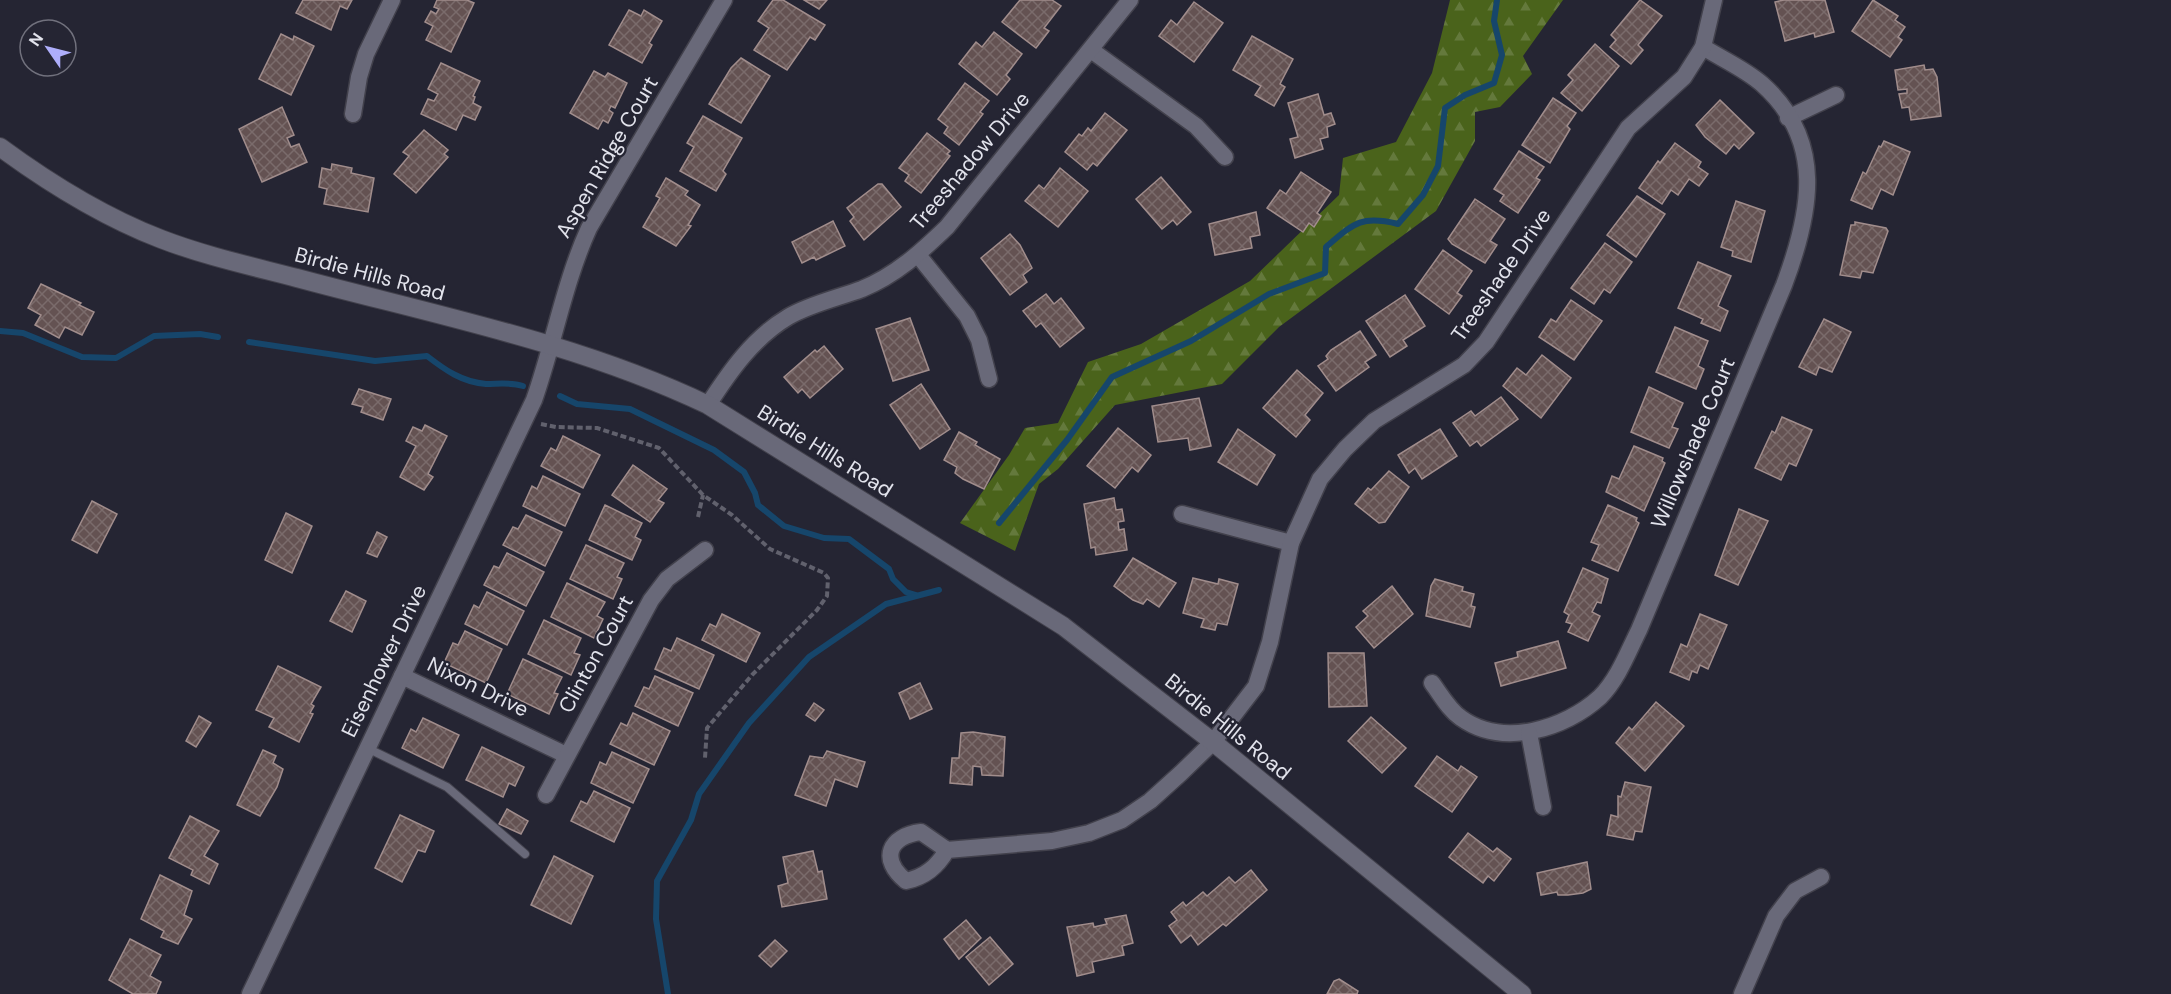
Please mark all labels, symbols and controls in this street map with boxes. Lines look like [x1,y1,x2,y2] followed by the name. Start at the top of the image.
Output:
[18,18,78,78] north arrow
[24,29,48,50] text: N
[549,71,665,243] street label: Aspen Ridge Court
[904,86,1036,236] street label: Treeshadow Drive
[1445,203,1557,347] street label: Treeshade Drive
[292,240,448,308] street label: Birdie Hills Road
[1644,353,1742,533] street label: Willowshade Court
[752,398,898,504] street label: Birdie Hills Road
[335,580,433,742] street label: Eisenhower Drive
[552,590,640,718] street label: Clinton Court
[423,650,533,724] street label: Nixon Drive
[1159,667,1297,787] street label: Birdie Hills Road

